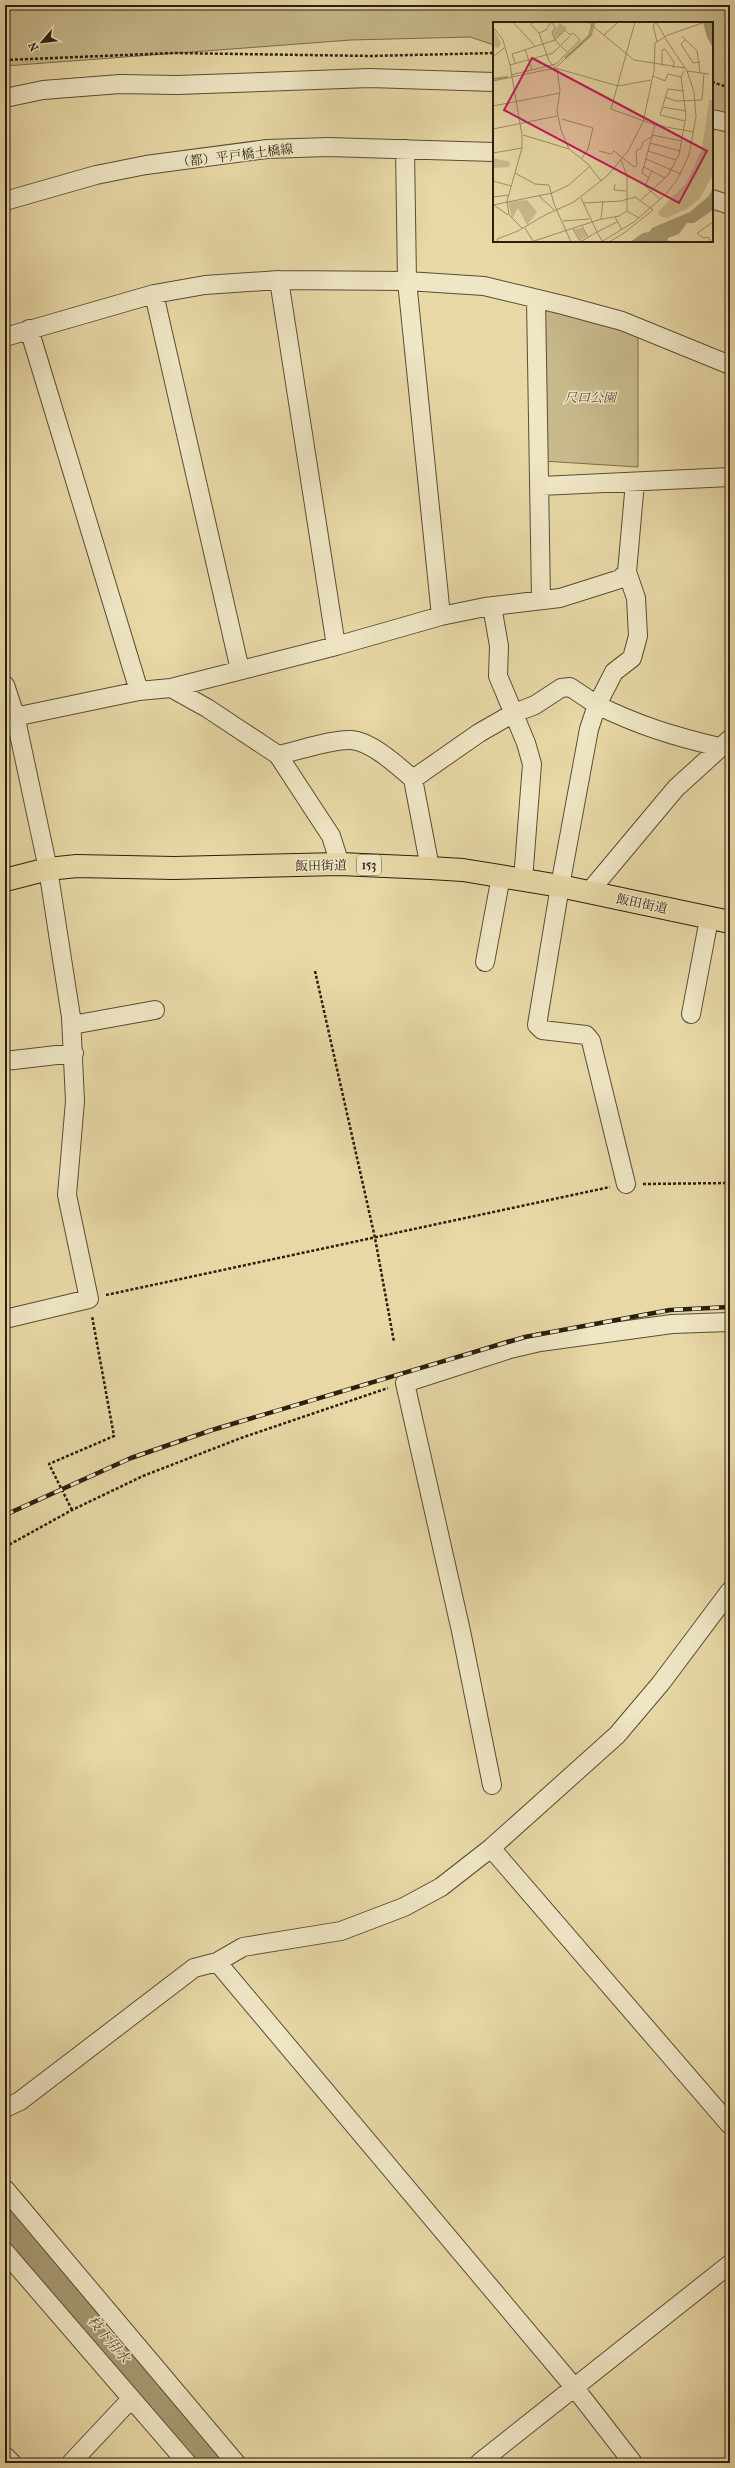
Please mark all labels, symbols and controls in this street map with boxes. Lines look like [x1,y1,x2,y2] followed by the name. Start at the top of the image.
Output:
[22,22,62,62] north arrow
[493,22,713,242] inset map
[26,39,41,53] text: N
[176,141,294,170] street label: （都）平戸橋土橋線
[564,390,618,405] park label: 尺口公園
[357,855,381,875] road number: 153
[295,858,347,873] street label: 飯田街道
[615,891,669,916] street label: 飯田街道
[84,2312,134,2368] water label: 枝下用水

